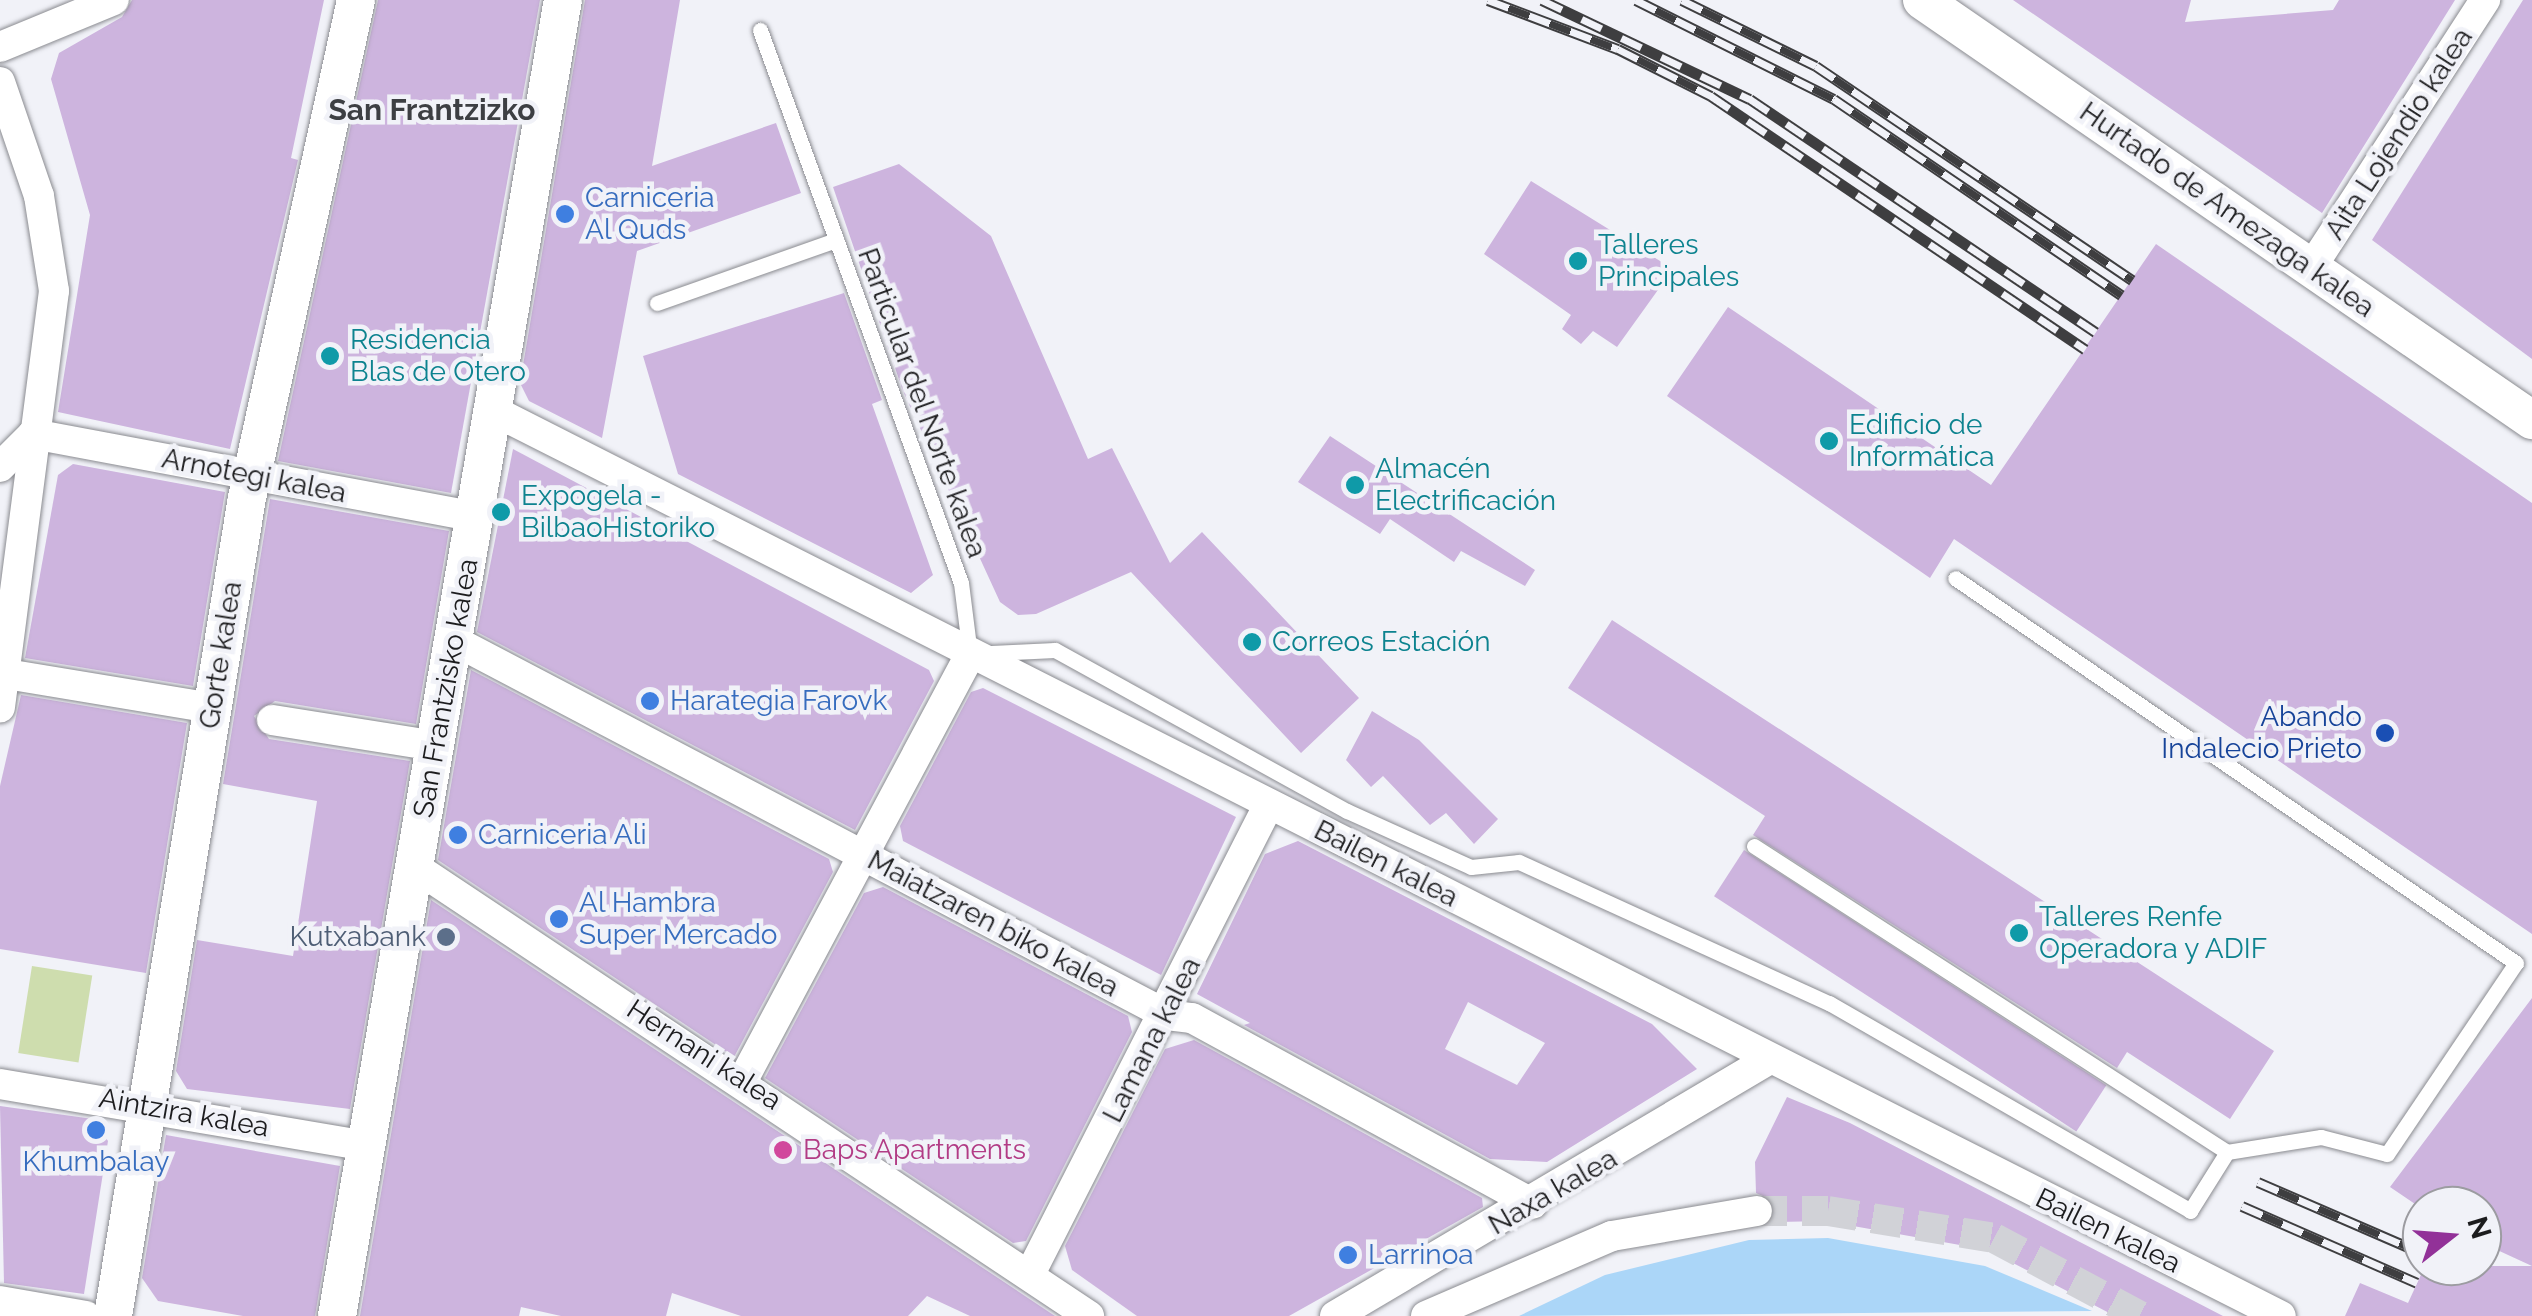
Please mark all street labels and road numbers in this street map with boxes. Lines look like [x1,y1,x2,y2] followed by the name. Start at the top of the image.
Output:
[2318,22,2480,246] street label: Aita Lojendio kalea
[2073,95,2381,325] street label: Hurtado de Amezaga kalea
[850,243,994,563] street label: Particular del Norte kalea
[159,442,349,510] street label: Arnotegi kalea
[407,556,485,820] street label: San Frantzisko kalea
[193,579,249,731] street label: Gorte kalea
[1308,813,1464,915] street label: Bailen kalea
[862,844,1124,1004] street label: Maiatzaren biko kalea
[1096,952,1208,1128] street label: Lamana kalea
[621,993,787,1117] street label: Hernani kalea
[96,1082,272,1144] street label: Aintzira kalea
[1483,1142,1623,1242] street label: Naxa kalea
[2030,1182,2186,1280] street label: Bailen kalea

